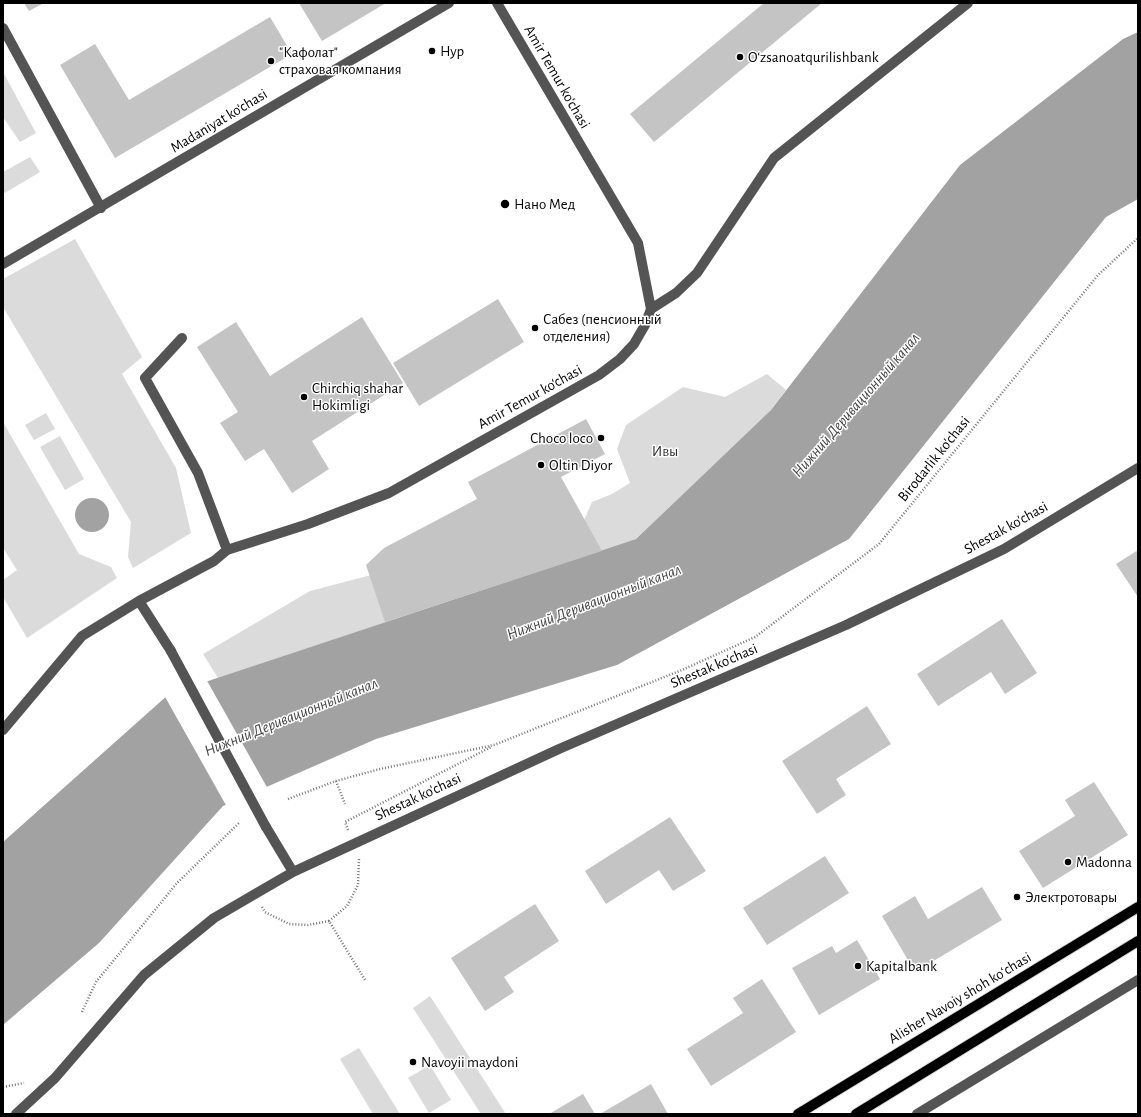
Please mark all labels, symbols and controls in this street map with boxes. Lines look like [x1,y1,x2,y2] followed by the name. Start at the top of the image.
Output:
[520,22,594,132] street label: Amir Temur ko‘chasi
[440,42,464,60] place label: Нур
[279,43,402,78] place label: "Кафолат" страховая компания
[427,46,437,56] marker: Нур
[748,48,879,66] place label: Oʻzsanoatqurilishbank
[735,52,745,62] marker: Oʻzsanoatqurilishbank
[266,56,276,66] marker: "Кафолат" страховая компания
[167,85,271,157] street label: Madaniyat ko‘chasi
[514,195,575,213] place label: Нано Мед
[499,198,511,210] marker: Нано Мед
[543,310,662,345] place label: Сабез (пенсионный отделения)
[530,323,540,333] marker: Сабез (пенсионный отделения)
[788,329,924,481] water label: Нижний Деривационный канал
[475,361,585,433] street label: Amir Temur ko‘chasi
[312,379,403,414] place label: Chirchiq shahar Hokimligi
[299,392,309,402] marker: Chirchiq shahar Hokimligi
[894,413,974,505] street label: Birodarlik ko'chasi
[530,429,593,447] place label: Choco loco
[596,433,606,443] marker: Choco loco
[652,442,678,460] park label: Ивы
[549,456,612,474] place label: Oltin Diyor
[536,460,546,470] marker: Oltin Diyor
[961,498,1051,558] street label: Shestak ko'chasi
[504,560,684,644] water label: Нижний Деривационный канал
[668,640,760,692] street label: Shestak ko'chasi
[202,673,380,761] water label: Нижний Деривационный канал
[372,769,464,825] street label: Shestak ko'chasi
[1076,853,1132,871] place label: Madonna
[1063,857,1073,867] marker: Madonna
[1025,888,1117,906] place label: Электротовары
[1012,892,1022,902] marker: Электротовары
[885,948,1035,1048] street label: Alisher Navoiy shoh koʻchasi
[866,957,937,975] place label: Kapitalbank
[853,961,863,971] marker: Kapitalbank
[421,1053,518,1071] place label: Navoyii maydoni
[408,1057,418,1067] marker: Navoyii maydoni

